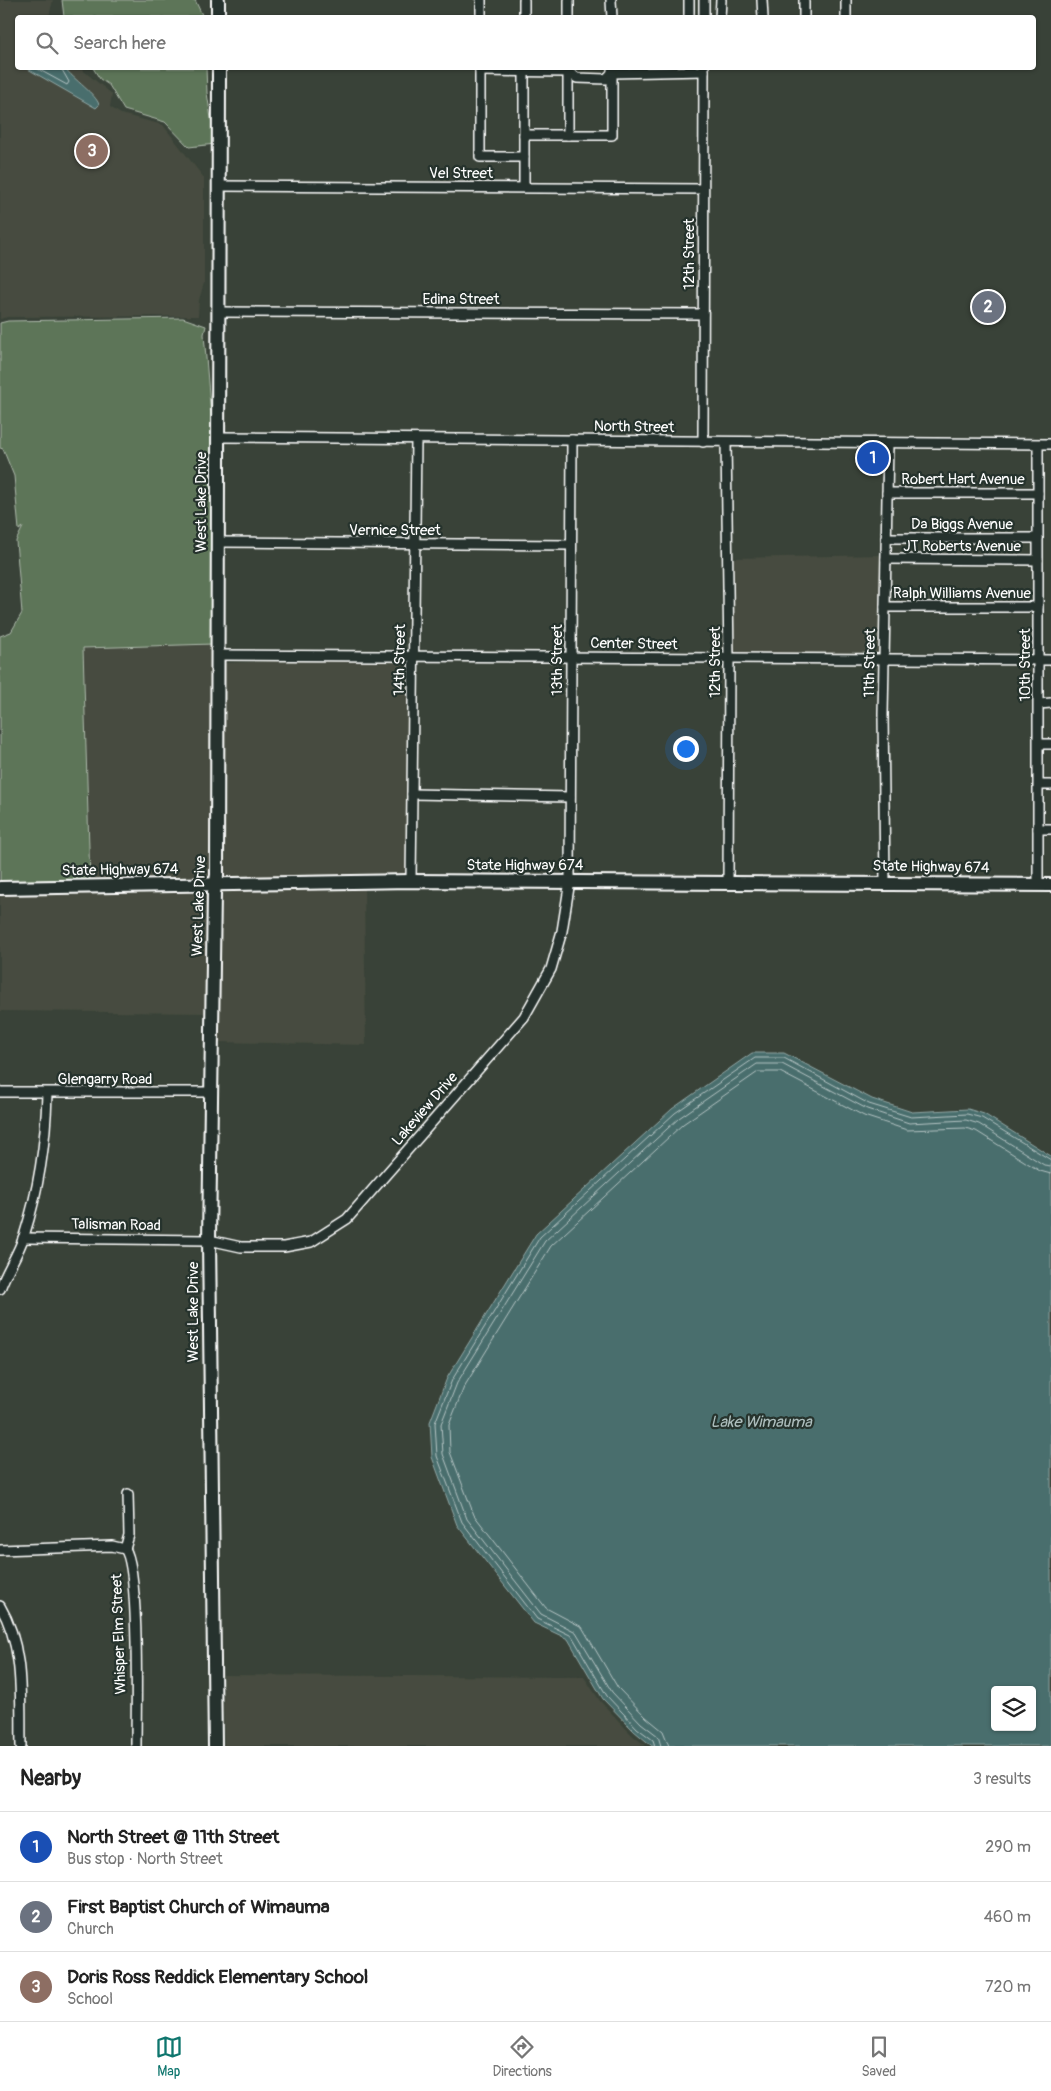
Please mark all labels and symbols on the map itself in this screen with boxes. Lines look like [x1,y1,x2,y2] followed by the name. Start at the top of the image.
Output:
[76,132,108,170] pin: 3
[429,164,494,183] street label: Vel Street
[680,217,699,290] street label: 12th Street
[972,288,1004,326] pin: 2
[422,290,500,309] street label: Edina Street
[594,417,675,437] street label: North Street
[857,439,889,477] pin: 1
[192,451,211,552] street label: West Lake Drive
[901,470,1025,489] street label: Robert Hart Avenue
[911,515,1014,534] street label: Da Biggs Avenue
[349,521,442,540] street label: Vernice Street
[903,537,1021,556] street label: JT Roberts Avenue
[893,584,1032,603] street label: Ralph Williams Avenue
[390,623,410,696] street label: 14th Street
[548,623,567,696] street label: 13th Street
[706,625,725,698] street label: 12th Street
[1016,627,1035,702] street label: 10th Street
[860,628,880,698] street label: 11th Street
[590,634,679,654] street label: Center Street
[673,736,699,762] your location
[188,855,210,957] street label: West Lake Drive
[467,856,584,875] street label: State Highway 674
[872,856,990,878] street label: State Highway 674
[61,859,179,881] street label: State Highway 674
[388,1068,463,1150] street label: Lakeview Drive
[58,1070,152,1089] street label: Glengarry Road
[71,1215,161,1235] street label: Talisman Road
[184,1261,203,1362] street label: West Lake Drive
[710,1412,813,1432] water label: Lake Wimauma
[107,1572,131,1695] street label: Whisper Elm Street

